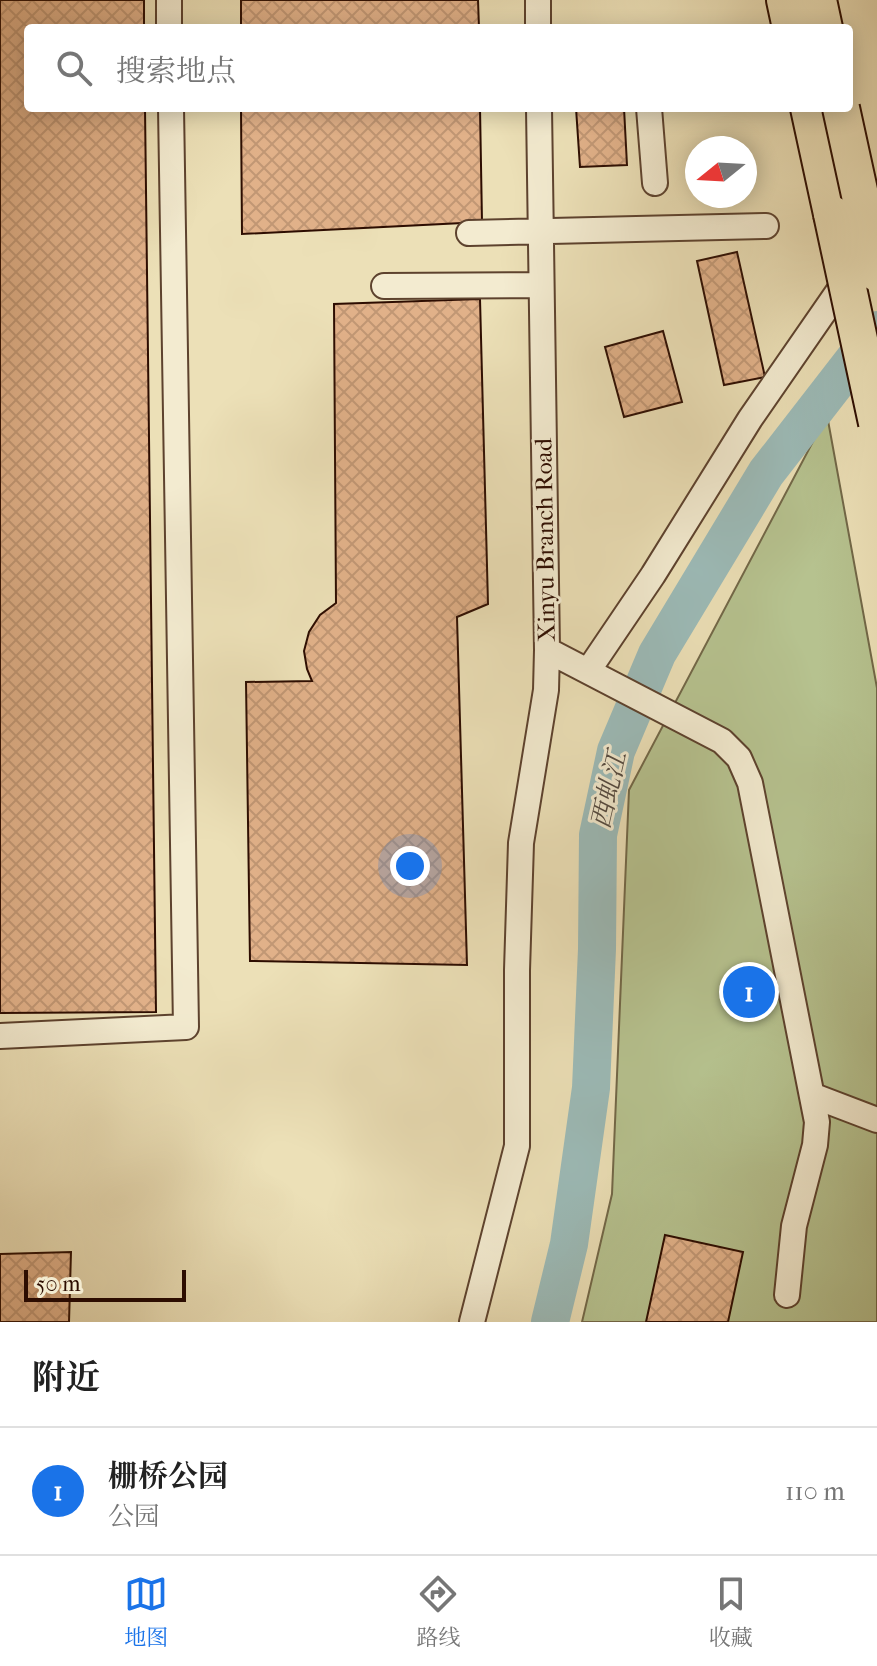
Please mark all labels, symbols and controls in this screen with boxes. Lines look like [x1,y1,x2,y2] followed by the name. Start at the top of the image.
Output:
[24,24,853,112] search box
[52,46,96,90] icon: search
[116,54,236,89] text: 搜索地点
[685,136,757,208] north arrow
[529,437,561,642] street label: Xinyu Branch Road
[585,745,634,831] water label: 西虬江
[390,846,430,886] your location
[723,962,775,1022] pin: 1
[24,1266,186,1302] scale bar
[36,1271,81,1297] text: 50 m
[32,1358,100,1398] text: 附近
[108,1459,228,1494] text: 栅桥公园
[53,1476,63,1507] text: 1
[785,1476,845,1507] text: 110 m
[108,1501,160,1532] text: 公园
[124,1572,168,1651] tab: 地图
[416,1572,461,1651] tab: 路线
[709,1572,753,1651] tab: 收藏

